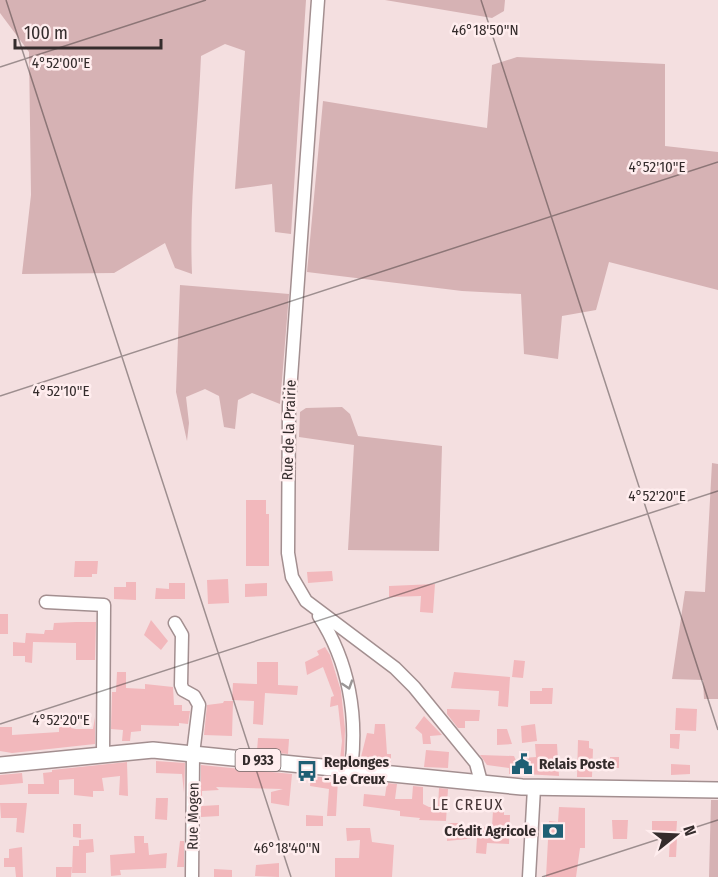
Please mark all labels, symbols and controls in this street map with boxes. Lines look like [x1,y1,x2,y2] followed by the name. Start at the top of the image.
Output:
[15,12,160,50] scale bar
[451,21,519,39] text: 46°18'50"N
[24,22,68,44] text: 100 m
[32,54,90,72] text: 4°52'00"E
[629,158,685,176] text: 4°52'10"E
[278,379,300,481] street label: Rue de la Prairie
[33,382,89,400] text: 4°52'10"E
[628,487,686,505] text: 4°52'20"E
[340,679,353,690] one-way arrow
[32,711,90,729] text: 4°52'20"E
[236,749,280,771] road number: D 933
[510,752,534,776] public building icon: Relais Poste
[324,753,390,788] place label: Replonges - Le Creux
[539,755,615,773] place label: Relais Poste
[295,759,319,783] bus stop icon: Replonges - Le Creux
[183,782,203,850] street label: Rue Mogen
[432,795,504,814] district label: LE CREUX
[646,805,706,865] north arrow
[541,819,565,843] bank icon: Crédit Agricole
[444,822,536,840] place label: Crédit Agricole
[679,823,700,838] text: N
[254,839,320,857] text: 46°18'40"N

